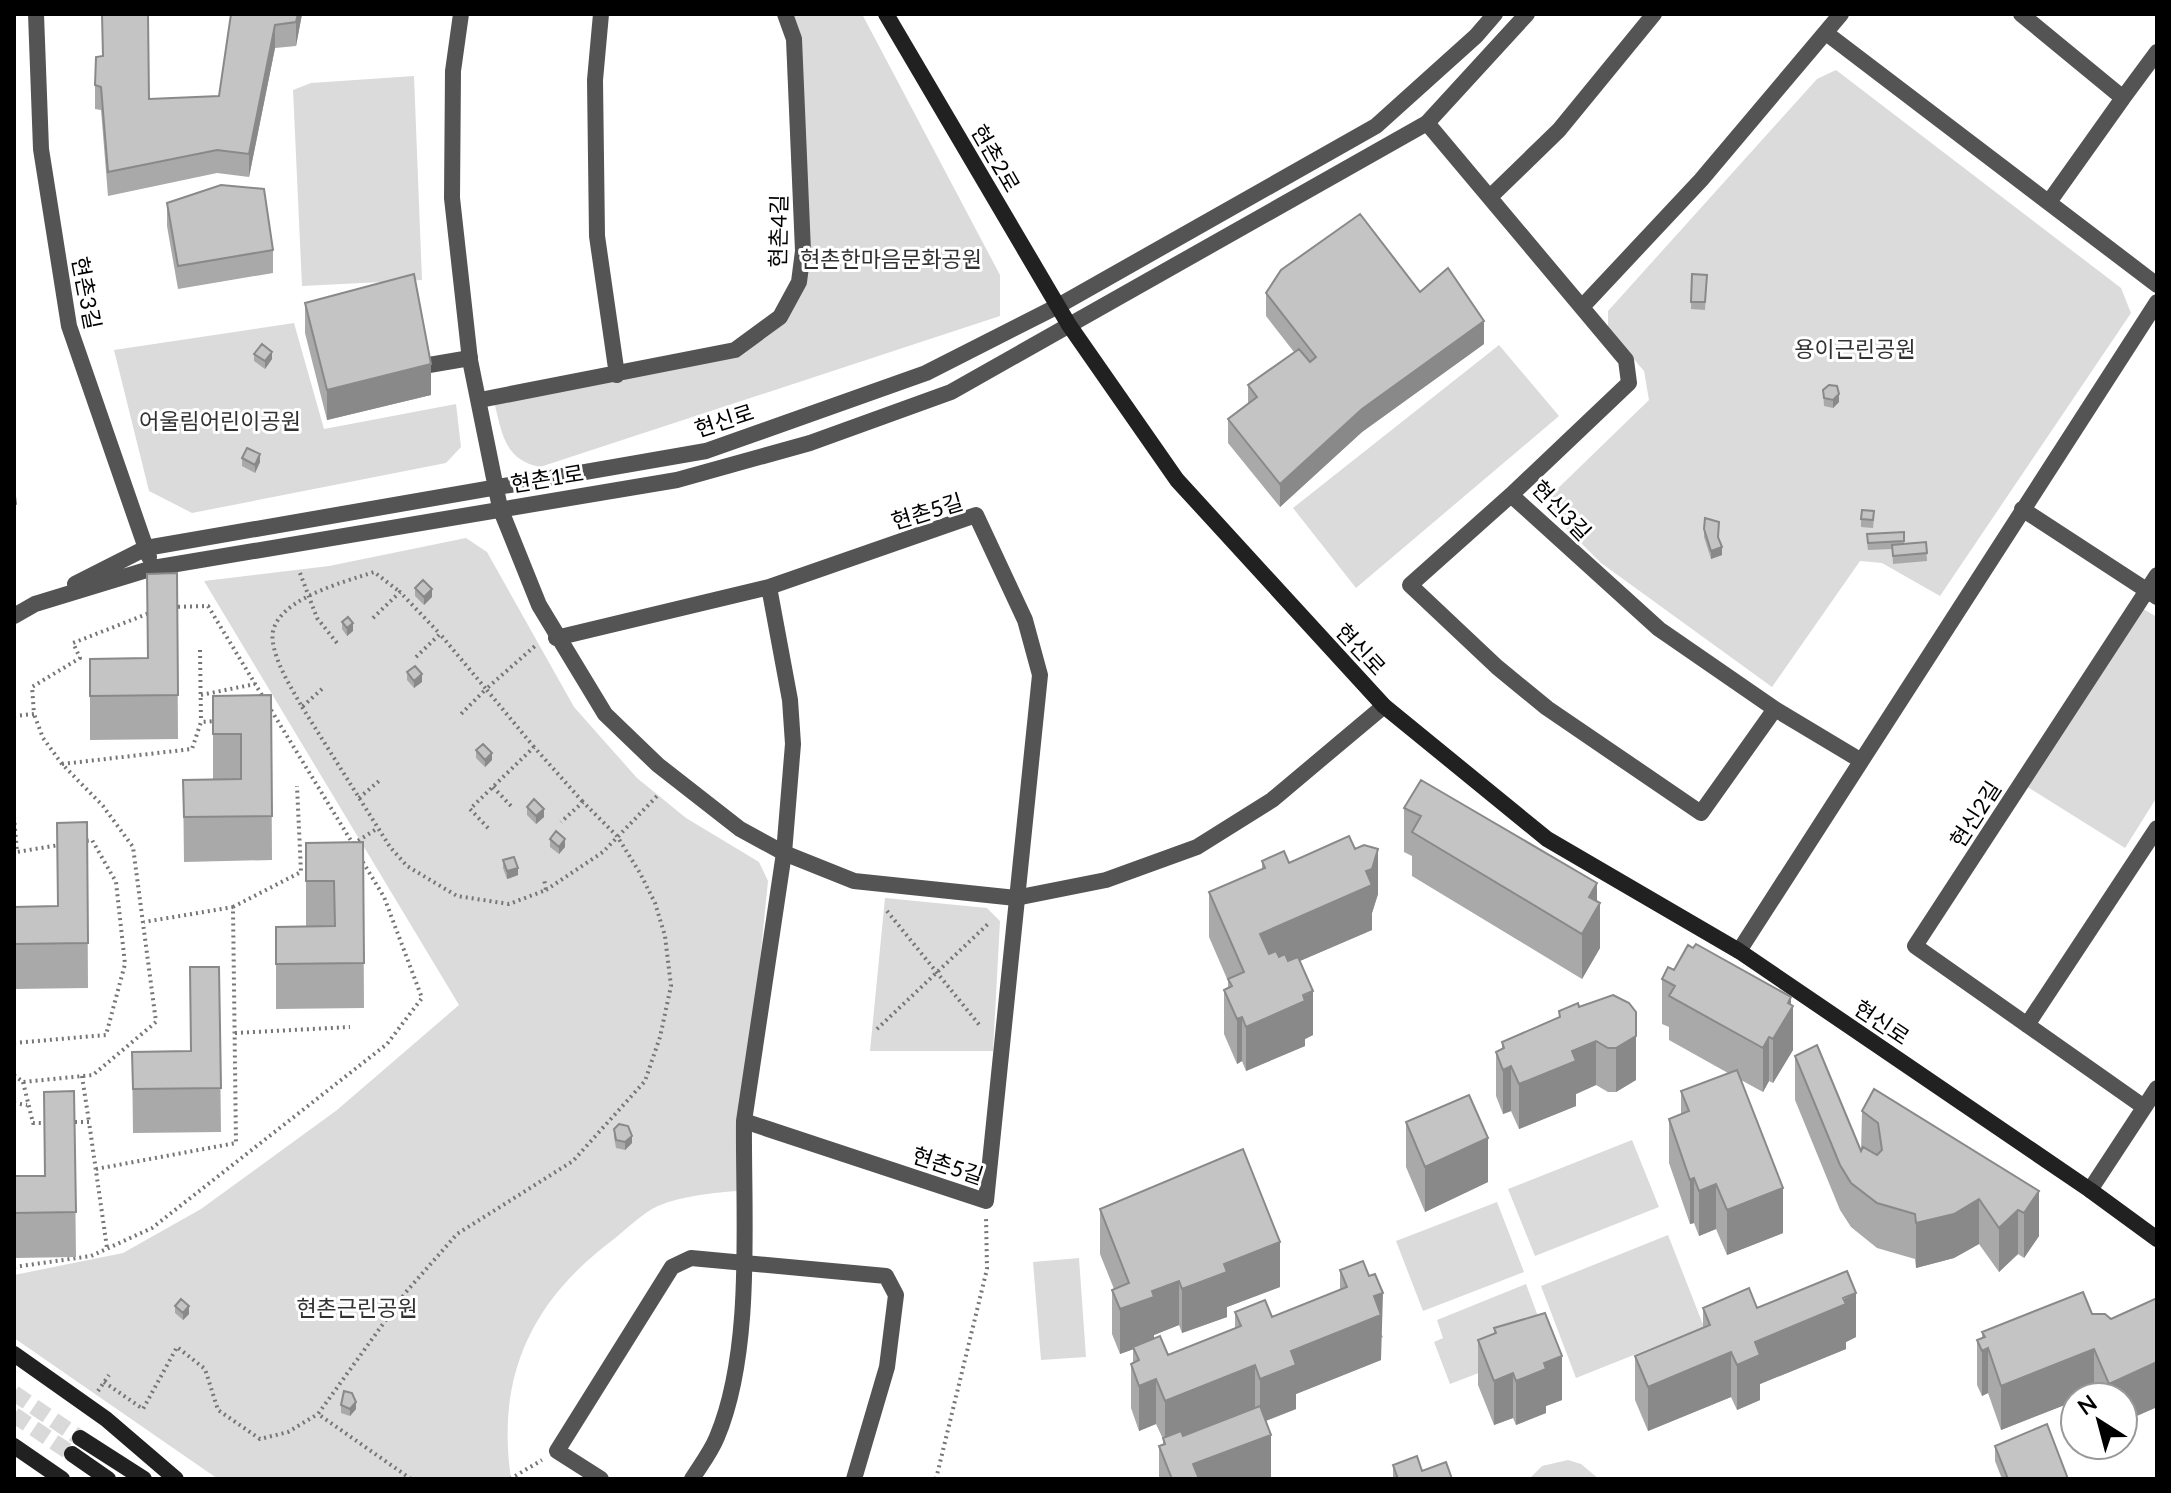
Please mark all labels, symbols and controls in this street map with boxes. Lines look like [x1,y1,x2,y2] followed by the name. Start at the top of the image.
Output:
[966,119,1026,197] street label: 현촌2로
[764,194,792,268] street label: 현촌4길
[800,245,982,272] park label: 현촌한마음문화공원
[67,254,107,332] street label: 현촌3길
[1794,335,1916,362] park label: 용이근린공원
[691,398,757,442] street label: 현신로
[139,407,301,434] park label: 어울림어린이공원
[509,459,585,497] street label: 현촌1로
[1527,474,1597,546] street label: 현신3길
[888,487,966,535] street label: 현촌5길
[1330,618,1392,680] street label: 현신로
[1944,776,2006,852] street label: 현신2길
[1849,994,1915,1050] street label: 현신로
[909,1141,987,1189] street label: 현촌5길
[296,1294,418,1321] park label: 현촌근린공원
[2059,1381,2139,1461] north arrow
[2072,1389,2102,1420] text: N

